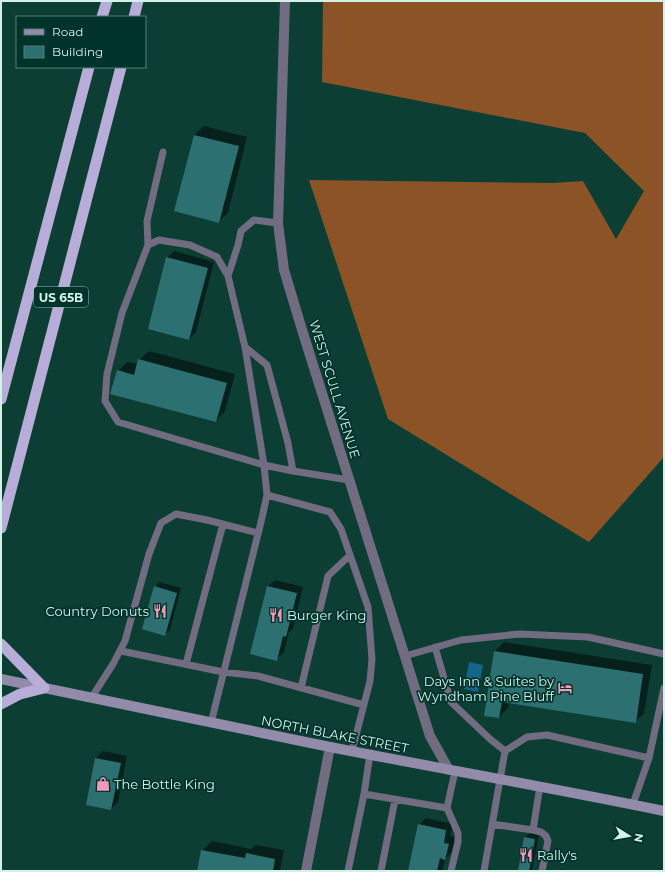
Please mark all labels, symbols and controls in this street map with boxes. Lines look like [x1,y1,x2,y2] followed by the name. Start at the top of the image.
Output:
[16,16,146,68] legend
[52,24,83,39] text: Road
[52,44,103,59] text: Building
[34,287,88,307] road number: US 65B
[306,318,364,460] street label: WEST SCULL AVENUE
[46,603,149,619] place label: Country Donuts
[152,603,168,619] restaurant icon: Country Donuts
[268,607,284,623] restaurant icon: Burger King
[287,607,366,623] place label: Burger King
[417,673,555,704] place label: Days Inn & Suites by Wyndham Pine Bluff
[557,680,573,696] hotel icon: Days Inn & Suites by Wyndham Pine Bluff
[260,712,411,756] street label: NORTH BLAKE STREET
[95,776,111,792] shop icon: The Bottle King
[114,776,215,792] place label: The Bottle King
[609,816,649,856] north arrow
[631,832,647,844] text: N
[518,847,534,863] restaurant icon: Rally's
[537,847,577,863] place label: Rally's

